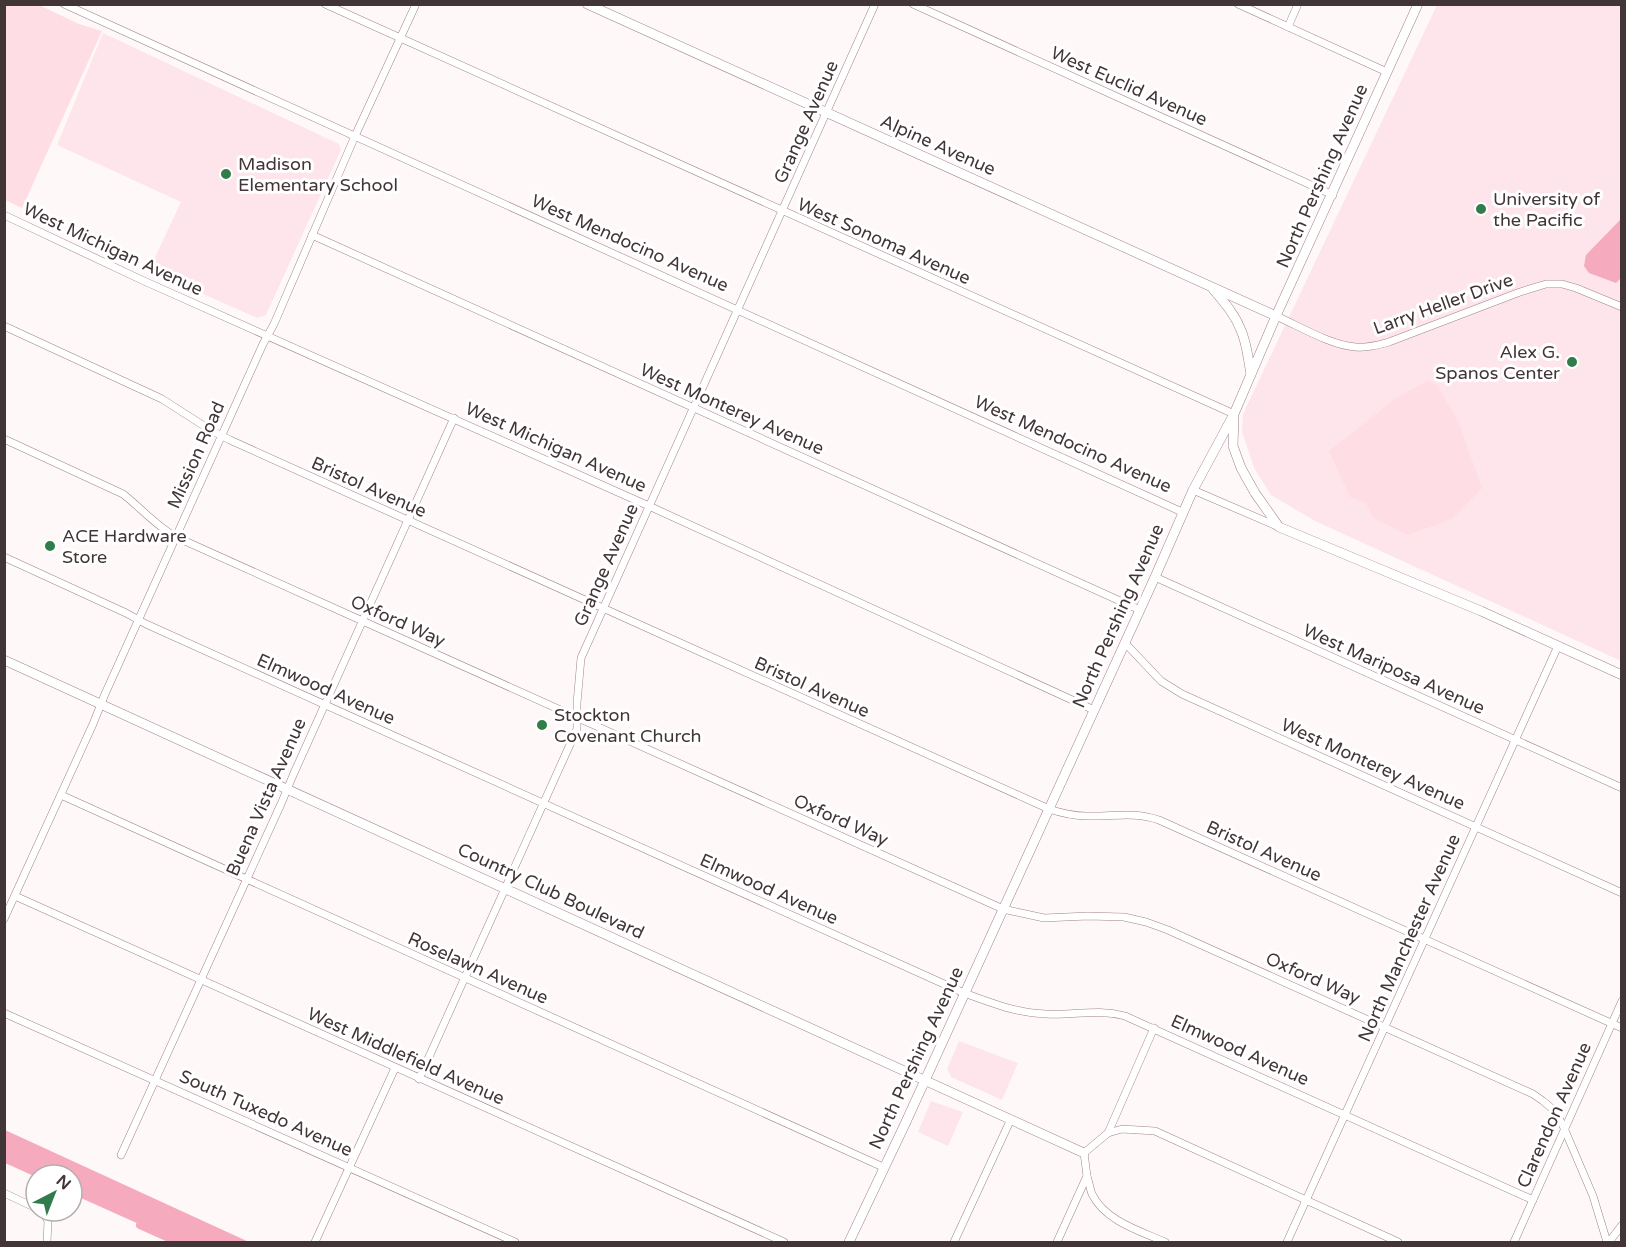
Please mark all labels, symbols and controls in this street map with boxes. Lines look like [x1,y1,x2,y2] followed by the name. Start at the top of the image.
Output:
[1047,42,1211,130] street label: West Euclid Avenue
[769,57,843,187] street label: Grange Avenue
[1271,81,1373,271] street label: North Pershing Avenue
[877,110,999,180] street label: Alpine Avenue
[238,153,398,196] place label: Madison Elementary School
[219,167,233,181] marker: Madison Elementary School
[1493,188,1600,231] place label: University of the Pacific
[528,190,732,296] street label: West Mendocino Avenue
[794,193,974,289] street label: West Sonoma Avenue
[20,198,206,300] street label: West Michigan Avenue
[1474,202,1488,216] marker: University of the Pacific
[1370,268,1516,340] street label: Larry Heller Drive
[1435,341,1560,384] place label: Alex G. Spanos Center
[1565,355,1579,369] marker: Alex G. Spanos Center
[637,358,827,460] street label: West Monterey Avenue
[971,391,1175,497] street label: West Mendocino Avenue
[462,397,650,497] street label: West Michigan Avenue
[163,398,229,512] street label: Mission Road
[308,452,430,522] street label: Bristol Avenue
[569,500,643,630] street label: Grange Avenue
[1067,521,1169,711] street label: North Pershing Avenue
[62,525,187,568] place label: ACE Hardware Store
[43,539,57,553] marker: ACE Hardware Store
[347,590,449,652] street label: Oxford Way
[1300,619,1488,719] street label: West Mariposa Avenue
[254,649,398,729] street label: Elmwood Avenue
[751,652,873,722] street label: Bristol Avenue
[554,704,702,747] place label: Stockton Covenant Church
[1278,713,1468,815] street label: West Monterey Avenue
[221,715,311,879] street label: Buena Vista Avenue
[535,718,549,732] marker: Stockton Covenant Church
[790,789,892,851] street label: Oxford Way
[1203,816,1325,886] street label: Bristol Avenue
[1353,831,1465,1045] street label: North Manchester Avenue
[454,838,648,944] street label: Country Club Boulevard
[697,849,841,929] street label: Elmwood Avenue
[404,927,552,1009] street label: Roselawn Avenue
[1262,947,1364,1009] street label: Oxford Way
[864,963,968,1153] street label: North Pershing Avenue
[304,1003,508,1109] street label: West Middlefield Avenue
[1168,1010,1312,1090] street label: Elmwood Avenue
[1512,1039,1596,1191] street label: Clarendon Avenue
[176,1065,356,1161] street label: South Tuxedo Avenue
[24,1163,84,1223] north arrow
[52,1171,75,1194] text: N

